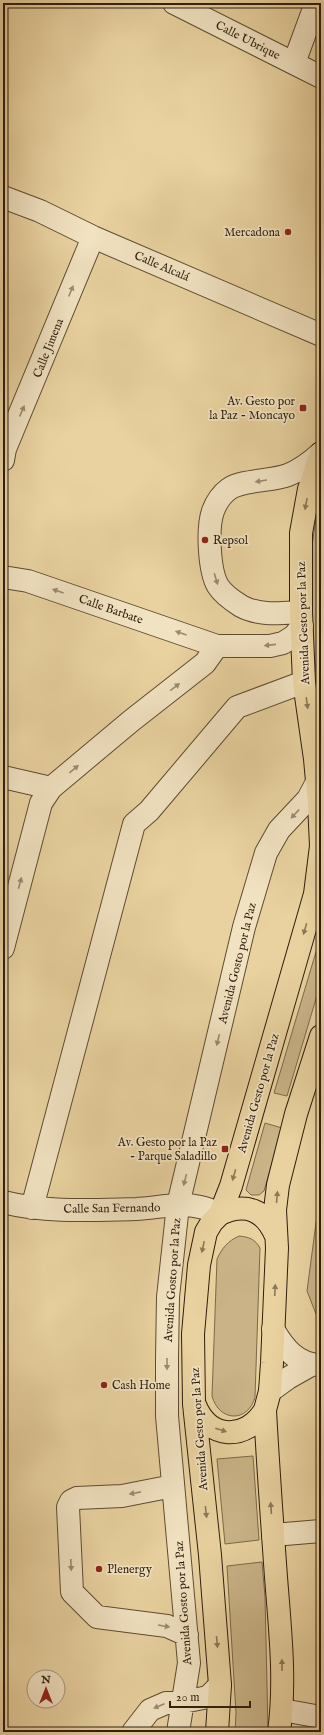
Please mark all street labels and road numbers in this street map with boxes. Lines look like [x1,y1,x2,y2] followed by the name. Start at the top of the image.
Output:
[212,18,283,64] street label: Calle Ubrique
[132,248,192,285] street label: Calle Alcalá
[30,316,68,380] street label: Calle Jimena
[294,561,314,686] street label: Avenida Gesto por la Paz
[77,591,145,628] street label: Calle Barbate
[215,901,261,1027] street label: Avenida Gosto por la Paz
[234,1031,284,1156] street label: Avenida Gesto por la Paz
[63,1200,161,1217] street label: Calle San Fernando
[161,1217,185,1344] street label: Avenida Gosto por la Paz
[188,1366,212,1492] street label: Avenida Gesto por la Paz
[172,1540,196,1667] street label: Avenida Gosto por la Paz

